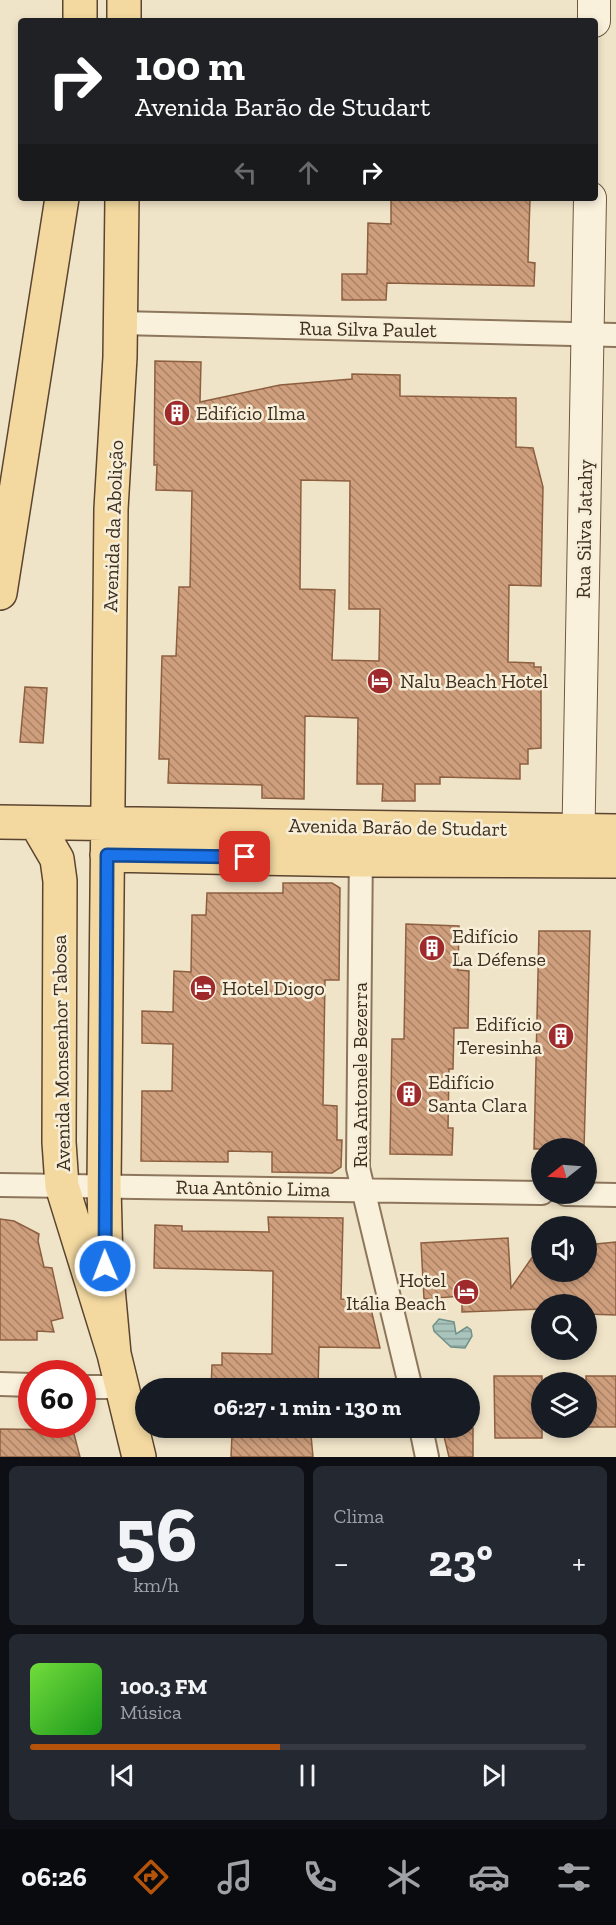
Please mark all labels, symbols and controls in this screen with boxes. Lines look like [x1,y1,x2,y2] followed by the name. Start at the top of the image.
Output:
[135,40,245,91] text: 100 m
[36,42,114,120] icon: right
[135,91,430,123] text: Avenida Barão de Studart
[229,156,262,189] icon: left
[292,156,325,189] icon: ahead
[355,156,388,189] icon: right
[299,316,438,342] street label: Rua Silva Paulet
[162,398,192,428] building icon: Edifício Ilma
[196,401,306,425] place label: Edifício Ilma
[98,440,128,612] street label: Avenida da Abolição
[571,458,597,599] street label: Rua Silva Jatahy
[365,666,395,696] hotel icon: Nalu Beach Hotel
[400,669,548,693] place label: Nalu Beach Hotel
[288,813,508,841] street label: Avenida Barão de Studart
[219,831,270,882] pin
[228,840,261,873] icon: arrive
[452,924,546,971] place label: Edifício La Défense
[417,933,447,963] building icon: Edifício La Défense
[47,934,75,1171] street label: Avenida Monsenhor Tabosa
[188,973,218,1003] hotel icon: Hotel Diogo
[222,976,325,1000] place label: Hotel Diogo
[348,982,372,1168] street label: Rua Antonele Bezerra
[457,1012,542,1059] place label: Edifício Teresinha
[546,1021,576,1051] building icon: Edifício Teresinha
[428,1070,528,1117] place label: Edifício Santa Clara
[394,1079,424,1109] building icon: Edifício Santa Clara
[531,1138,597,1204] north arrow
[531,1138,597,1438] map controls
[176,1175,331,1201] street label: Rua Antônio Lima
[531,1216,597,1282] button: sound
[73,1234,137,1298] position arrow
[346,1268,447,1315] place label: Hotel Itália Beach
[451,1277,481,1307] hotel icon: Hotel Itália Beach
[531,1294,597,1360] button: search
[18,1360,96,1438] speed limit sign: 60
[531,1372,597,1438] button: layers
[214,1394,401,1421] text: 06:27 · 1 min · 130 m
[115,1487,198,1581] text: 56
[334,1504,384,1528] text: Clima
[428,1534,493,1588] text: 23°
[334,1543,349,1582] text: −
[572,1543,586,1582] text: +
[133,1573,179,1597] text: km/h
[120,1673,207,1700] text: 100.3 FM
[120,1700,182,1724] text: Música
[106,1759,139,1792] icon: previous
[291,1759,324,1792] icon: pause
[477,1759,510,1792] icon: next
[130,1856,172,1898] icon: directions
[214,1856,256,1898] icon: music
[299,1856,341,1898] icon: phone
[383,1856,425,1898] icon: climate
[468,1856,510,1898] icon: car
[553,1856,595,1898] icon: filters
[21,1861,87,1893] text: 06:26

